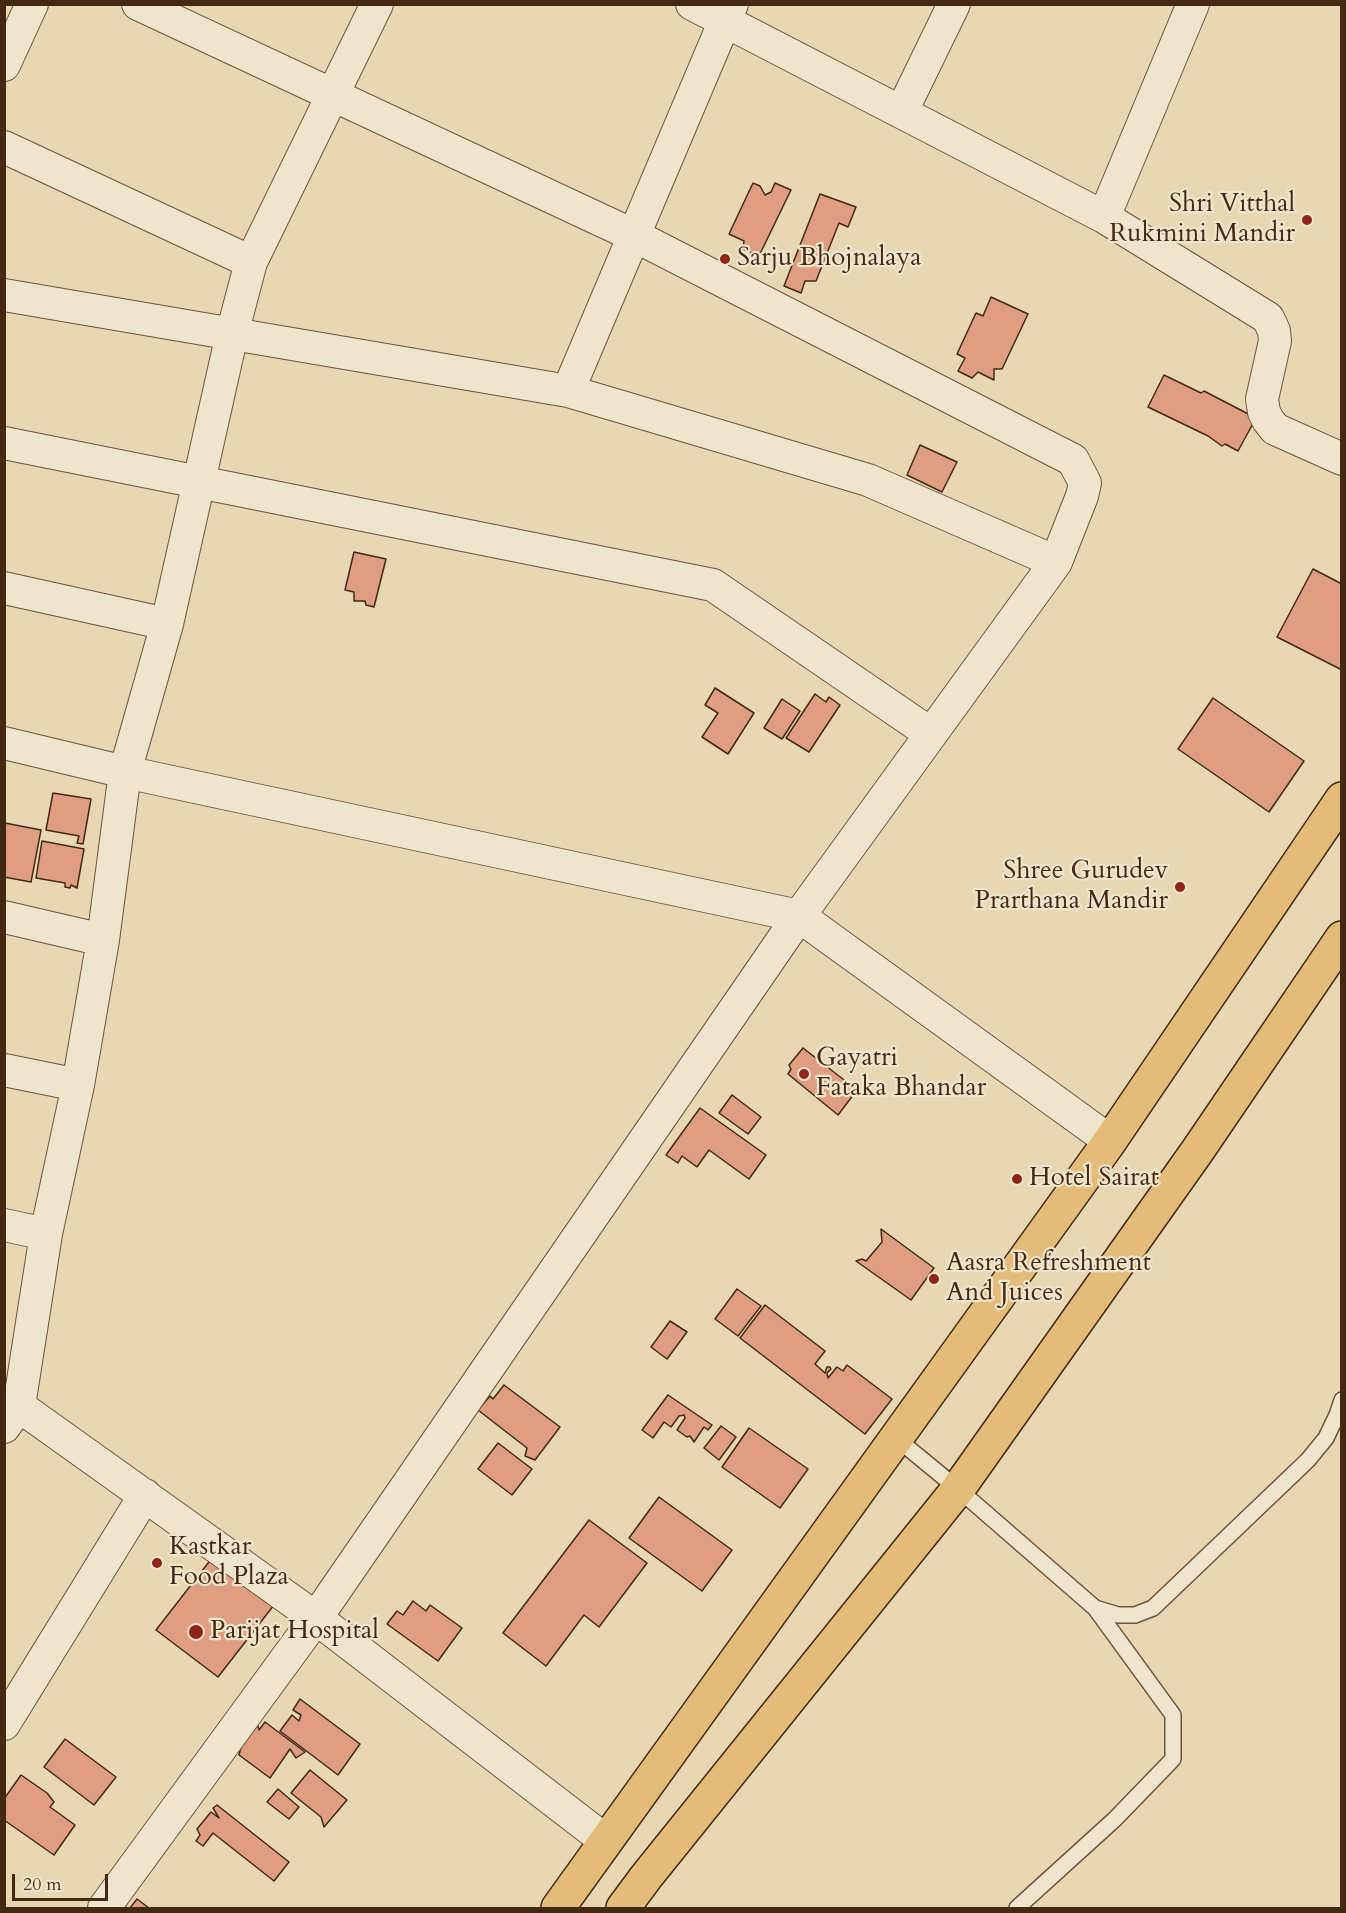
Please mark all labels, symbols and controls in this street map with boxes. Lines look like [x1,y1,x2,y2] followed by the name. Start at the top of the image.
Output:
[1109,189,1295,250] place label: Shri Vitthal Rukmini Mandir
[1300,213,1314,227] marker: Shri Vitthal Rukmini Mandir
[737,243,921,275] place label: Sarju Bhojnalaya
[718,252,732,266] marker: Sarju Bhojnalaya
[975,856,1168,918] place label: Shree Gurudev Prarthana Mandir
[1173,880,1187,894] marker: Shree Gurudev Prarthana Mandir
[816,1043,986,1104] place label: Gayatri Fataka Bhandar
[797,1067,811,1081] marker: Gayatri Fataka Bhandar
[1029,1163,1159,1195] place label: Hotel Sairat
[1010,1172,1024,1186] marker: Hotel Sairat
[946,1248,1151,1310] place label: Aasra Refreshment And Juices
[927,1272,941,1286] marker: Aasra Refreshment And Juices
[169,1532,289,1594] place label: Kastkar Food Plaza
[150,1556,164,1570] marker: Kastkar Food Plaza
[210,1616,379,1648] place label: Parijat Hospital
[187,1623,205,1641] marker: Parijat Hospital
[15,1862,111,1900] scale bar
[23,1872,62,1897] text: 20 m

